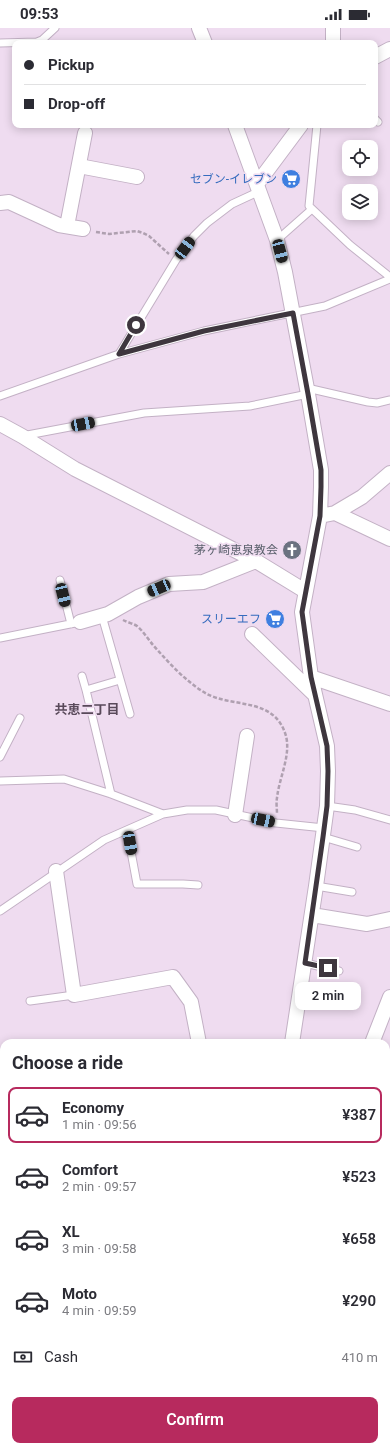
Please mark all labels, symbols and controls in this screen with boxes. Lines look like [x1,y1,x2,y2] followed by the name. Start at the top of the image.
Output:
[20,5,59,23] text: 09:53
[48,56,94,74] text: Pickup
[48,95,105,113] text: Drop-off
[342,140,378,220] map controls
[342,140,378,176] button: locate
[280,168,302,190] supermarket icon: セブン-イレブン
[190,172,277,186] place label: セブン-イレブン
[342,184,378,220] button: layers
[173,235,197,261] car
[271,238,289,264] car
[127,316,145,334] route start
[70,416,96,432] car
[281,539,303,561] church icon: 茅ヶ崎恵泉教会
[194,543,278,557] place label: 茅ヶ崎恵泉教会
[146,578,172,598] car
[54,582,72,608] car
[264,608,286,630] supermarket icon: スリーエフ
[201,612,261,626] place label: スリーエフ
[54,702,120,717] district label: 共恵二丁目
[250,812,276,828] car
[122,830,138,856] car
[319,959,337,977] route end
[295,982,361,1010] callout: 2 min
[312,988,344,1003] text: 2 min
[12,1052,123,1073] text: Choose a ride
[14,1097,50,1133] icon: car
[62,1099,124,1117] text: Economy
[342,1106,376,1124] text: ¥387
[62,1117,137,1132] text: 1 min · 09:56
[14,1159,50,1195] icon: car
[62,1161,118,1179] text: Comfort
[342,1168,376,1186] text: ¥523
[62,1179,137,1194] text: 2 min · 09:57
[14,1221,50,1257] icon: car
[62,1223,80,1241] text: XL
[342,1230,376,1248] text: ¥658
[62,1241,137,1256] text: 3 min · 09:58
[14,1283,50,1319] icon: car
[62,1285,97,1303] text: Moto
[342,1292,376,1310] text: ¥290
[62,1303,137,1318] text: 4 min · 09:59
[12,1346,34,1368] icon: cash
[44,1348,78,1366] text: Cash
[341,1350,378,1365] text: 410 m
[12,1397,378,1443] button: Confirm

